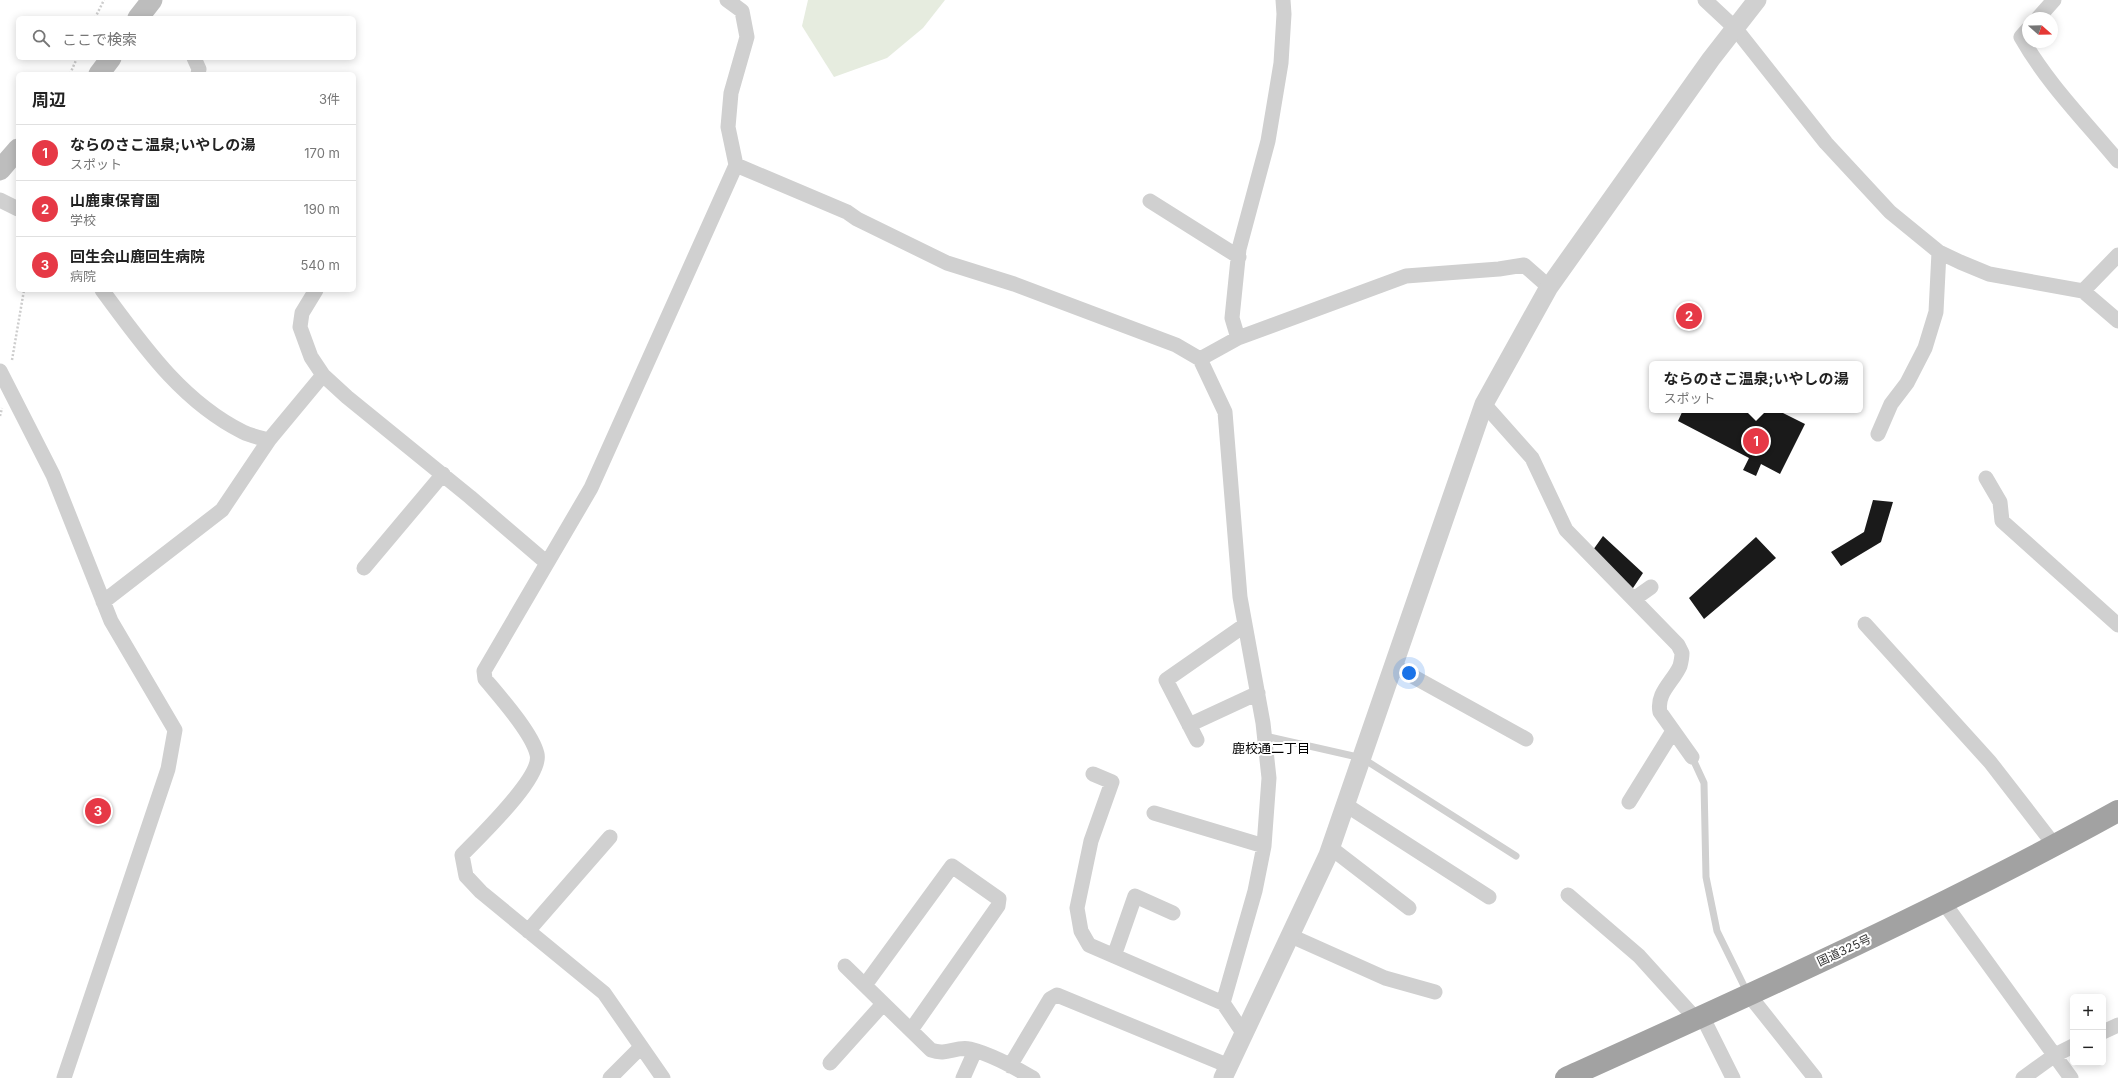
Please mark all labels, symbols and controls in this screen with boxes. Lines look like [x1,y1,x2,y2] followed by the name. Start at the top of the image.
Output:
[2022,12,2058,48] north arrow
[16,16,356,60] search box
[30,27,52,49] icon: search
[62,30,137,49] text: ここで検索
[32,90,66,110] text: 周辺
[319,91,340,107] text: 3件
[70,135,255,154] text: ならのさこ温泉;いやしの湯
[42,145,48,161] text: 1
[304,145,340,161] text: 170 m
[70,156,122,172] text: スポット
[70,191,160,210] text: 山鹿東保育園
[41,201,49,217] text: 2
[303,201,340,217] text: 190 m
[70,212,96,228] text: 学校
[70,247,205,266] text: 回生会山鹿回生病院
[41,257,49,273] text: 3
[300,257,340,273] text: 540 m
[70,268,96,284] text: 病院
[1676,301,1702,331] pin: 2
[1649,361,1863,413] popup
[1663,369,1849,388] text: ならのさこ温泉;いやしの湯
[1663,390,1715,406] text: スポット
[1743,426,1769,456] pin: 1
[1399,663,1419,683] your location
[1232,740,1310,756] district label: 鹿校通二丁目
[85,796,111,826] pin: 3
[1815,931,1873,969] street label: 国道325号
[2070,994,2106,1066] map controls
[2070,994,2106,1030] button: +
[2070,1030,2106,1066] button: −

